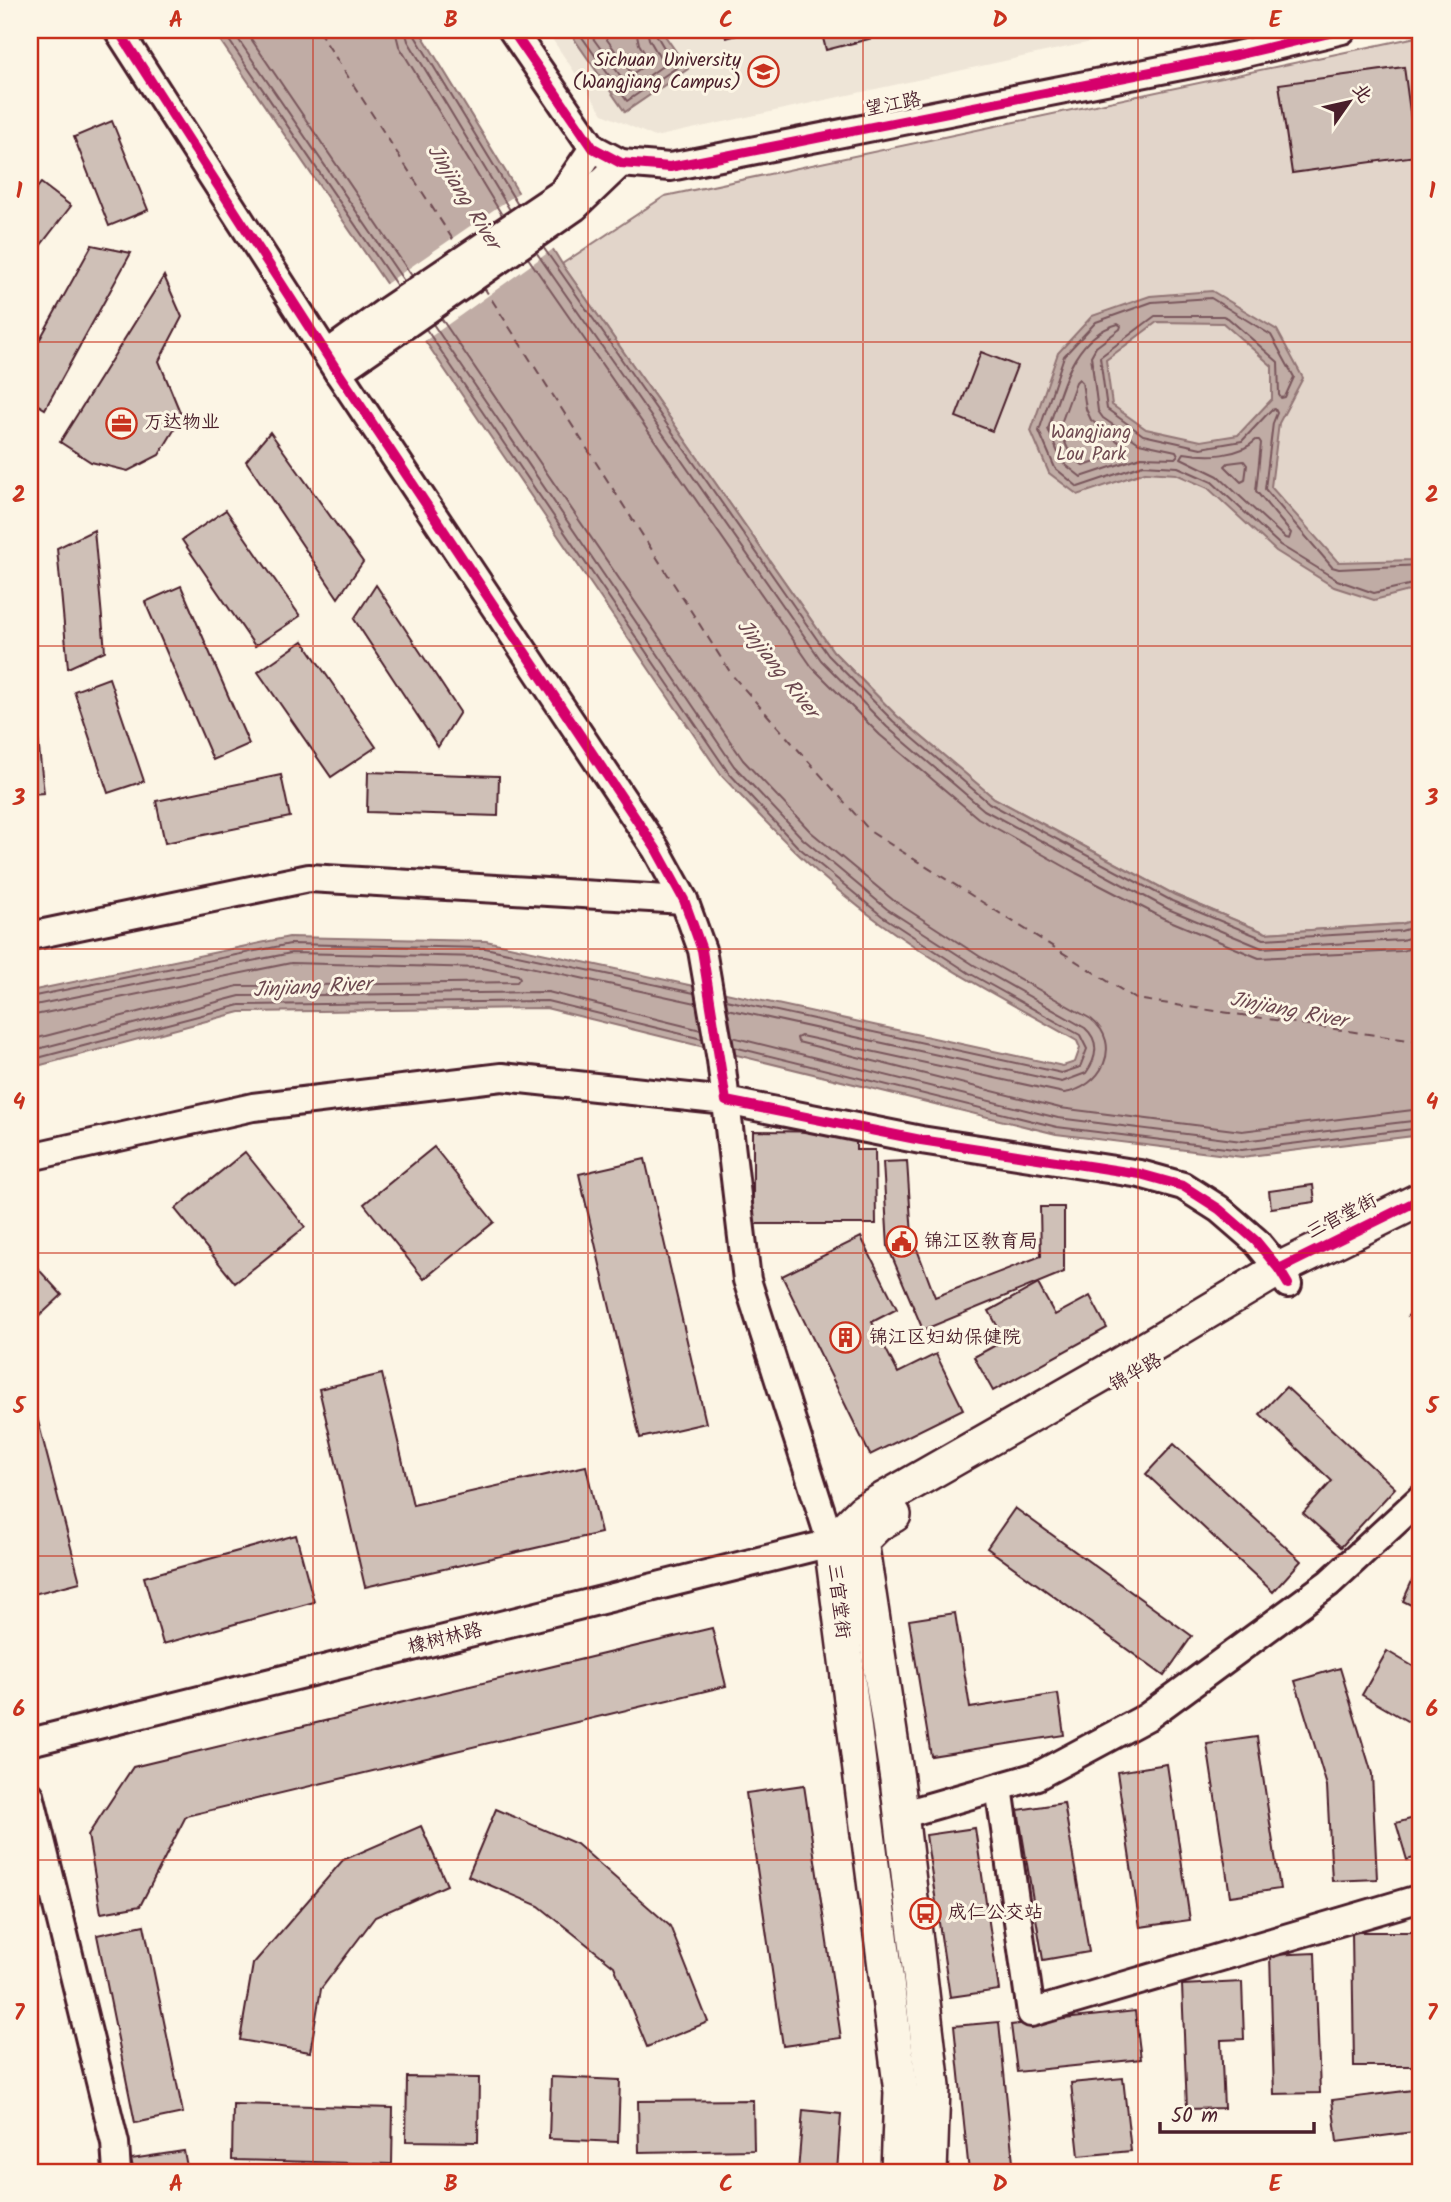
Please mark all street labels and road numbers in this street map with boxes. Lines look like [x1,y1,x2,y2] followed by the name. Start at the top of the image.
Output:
[862,85,924,125] street label: 望江路
[1301,1186,1383,1248] street label: 三官堂街
[1104,1346,1168,1400] street label: 锦华路
[818,1561,858,1641] street label: 三官堂街
[404,1615,486,1663] street label: 橡树林路

